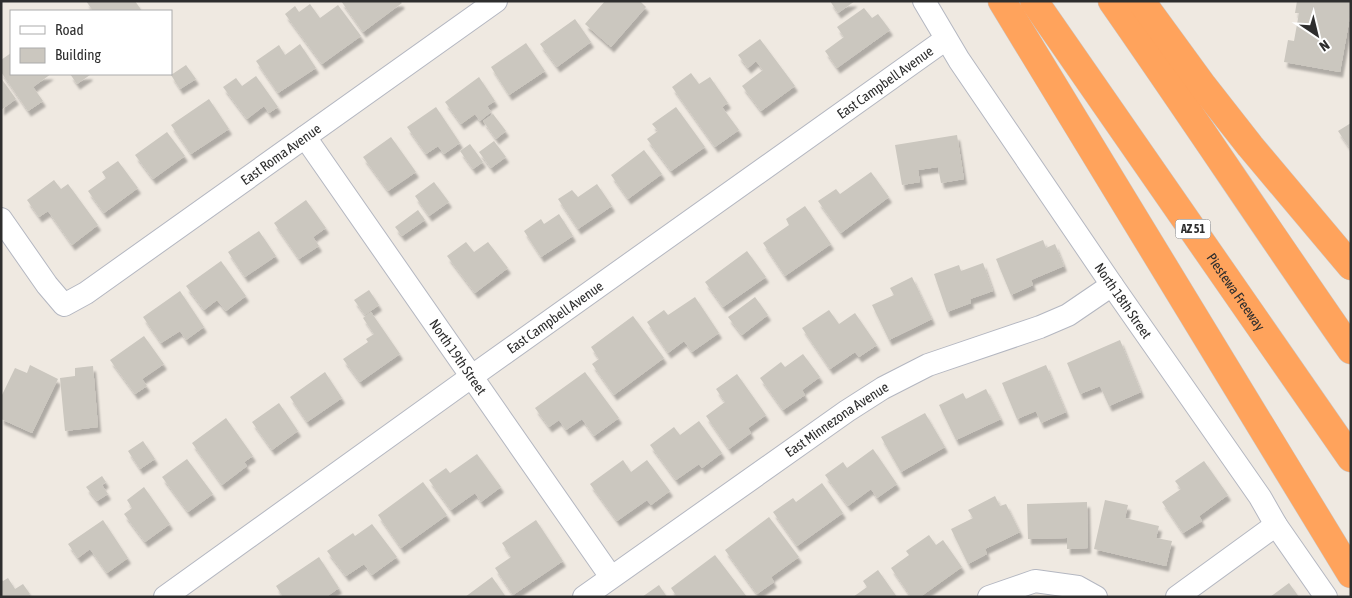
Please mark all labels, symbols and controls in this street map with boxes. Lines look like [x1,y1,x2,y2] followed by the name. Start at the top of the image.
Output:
[10,10,172,75] legend
[1292,10,1342,60] north arrow
[55,21,84,38] text: Road
[1316,37,1332,55] text: N
[834,43,936,122] street label: East Campbell Avenue
[55,46,101,63] text: Building
[238,120,324,188] street label: East Roma Avenue
[1176,220,1210,238] road number: AZ 51
[1203,250,1268,334] street label: Piestewa Freeway
[1091,260,1155,342] street label: North 18th Street
[504,278,606,357] street label: East Campbell Avenue
[426,316,490,398] street label: North 19th Street
[782,379,891,460] street label: East Minnezona Avenue

